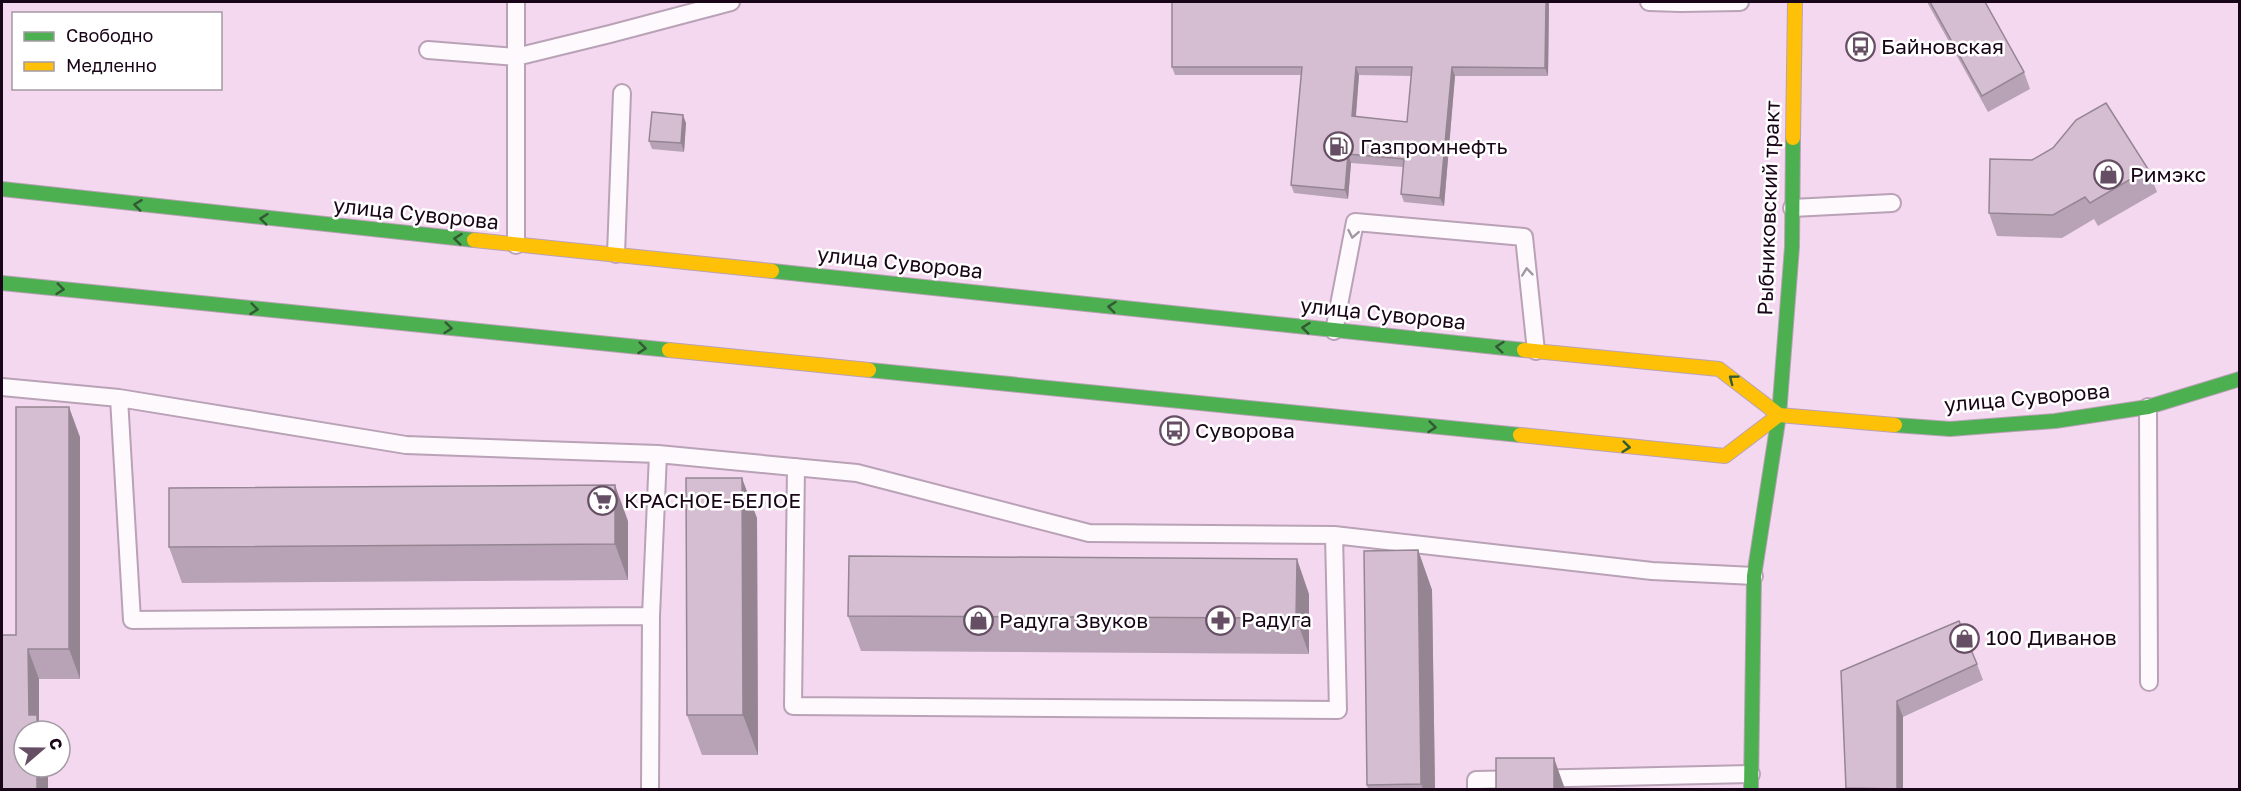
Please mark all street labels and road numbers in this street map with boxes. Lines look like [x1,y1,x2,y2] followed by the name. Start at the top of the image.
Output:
[1751,100,1785,316] street label: Рыбниковский тракт
[332,191,500,235] street label: улица Суворова
[816,240,984,284] street label: улица Суворова
[1299,291,1467,335] street label: улица Суворова
[1943,377,2111,417] street label: улица Суворова

